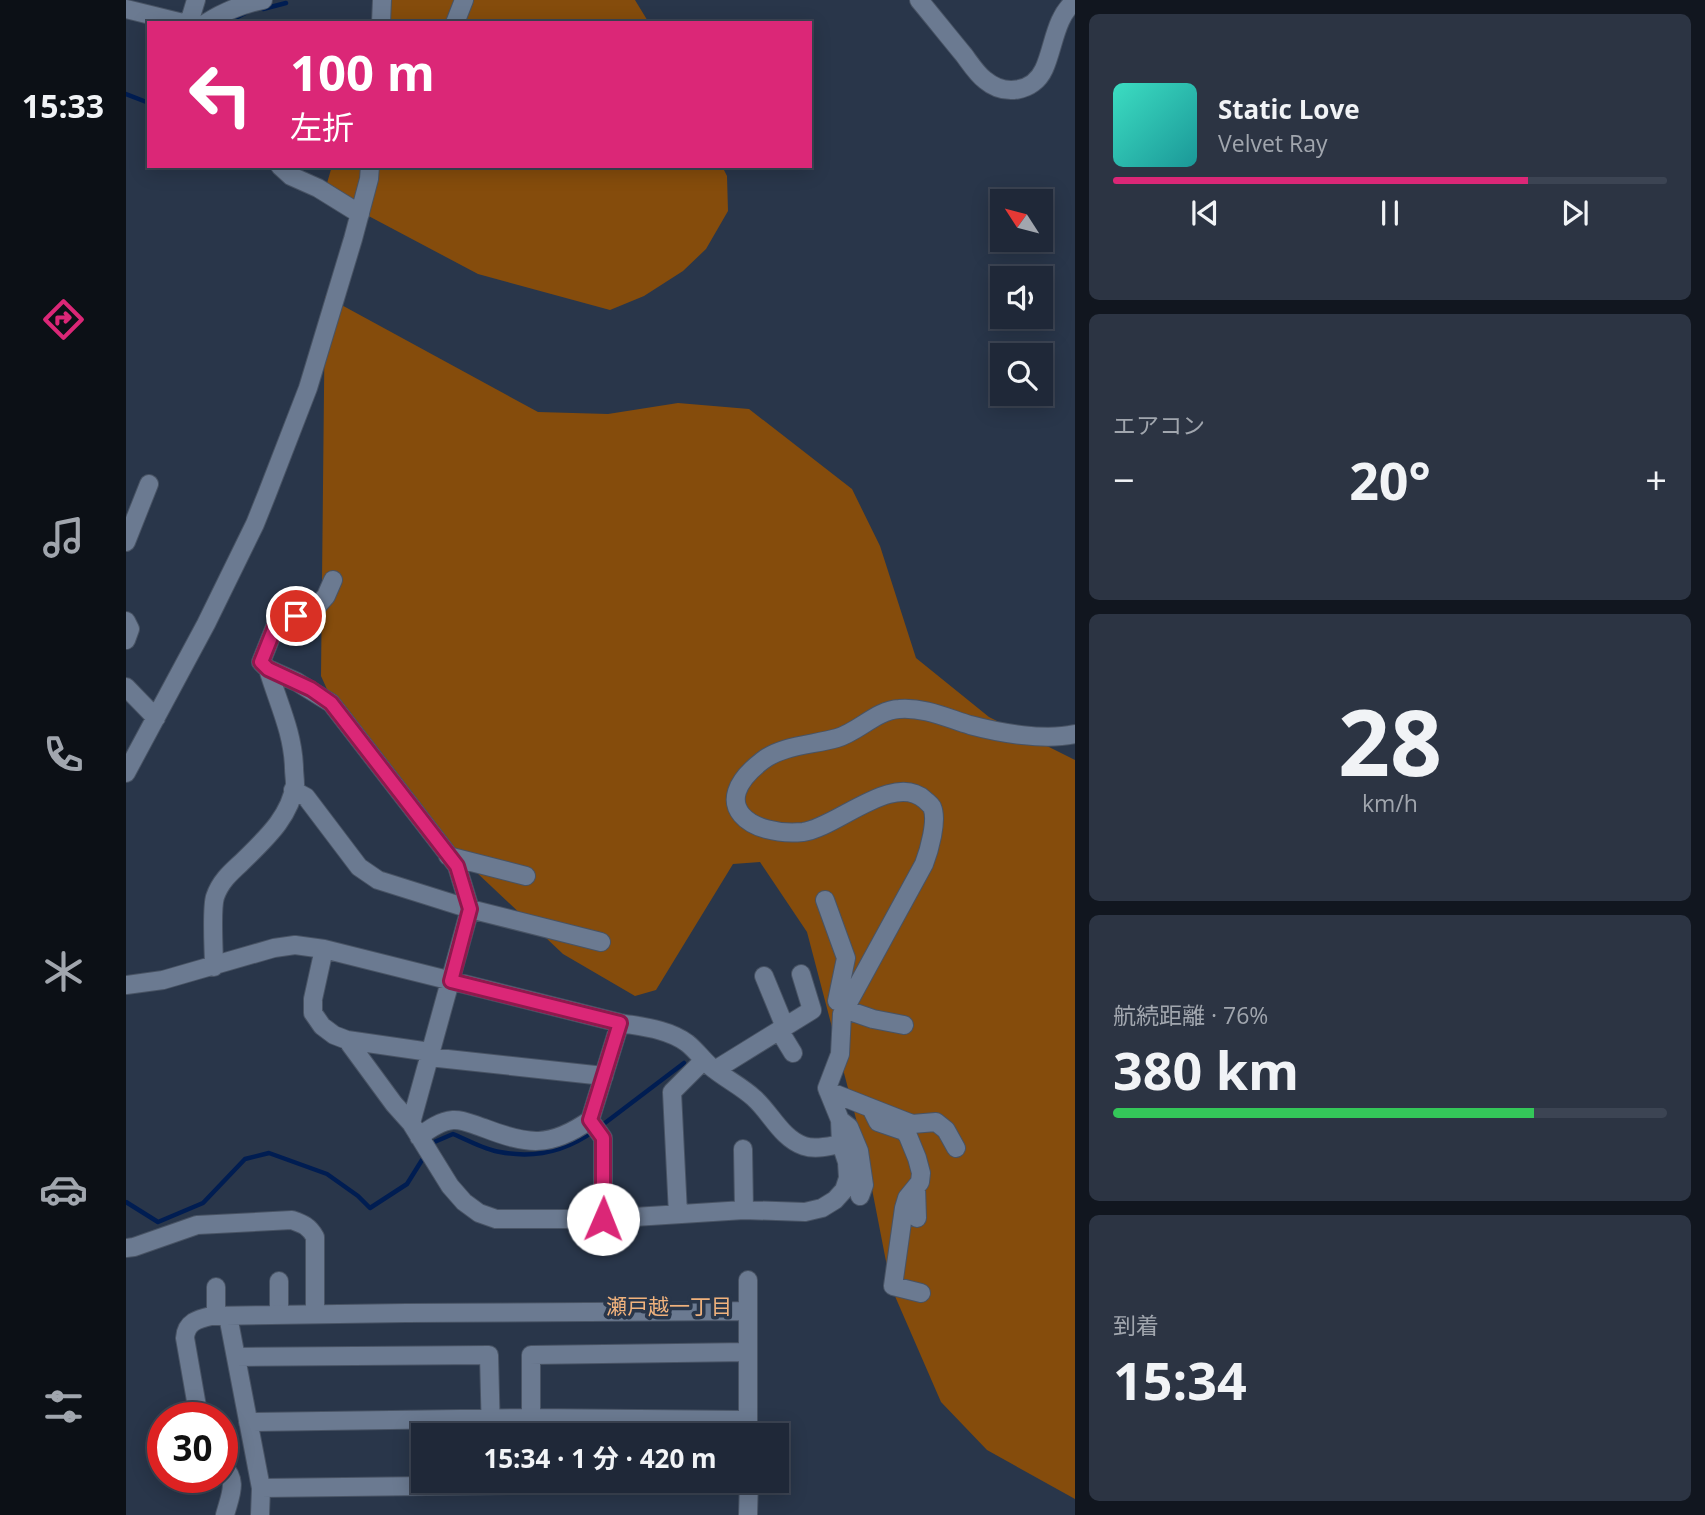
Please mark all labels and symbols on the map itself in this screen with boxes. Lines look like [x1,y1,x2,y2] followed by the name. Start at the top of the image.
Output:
[990,189,1054,252] north arrow
[266,586,326,646] pin
[566,1182,640,1256] position arrow
[606,1292,732,1320] district label: 瀬戸越一丁目
[147,1402,238,1493] speed limit sign: 30

